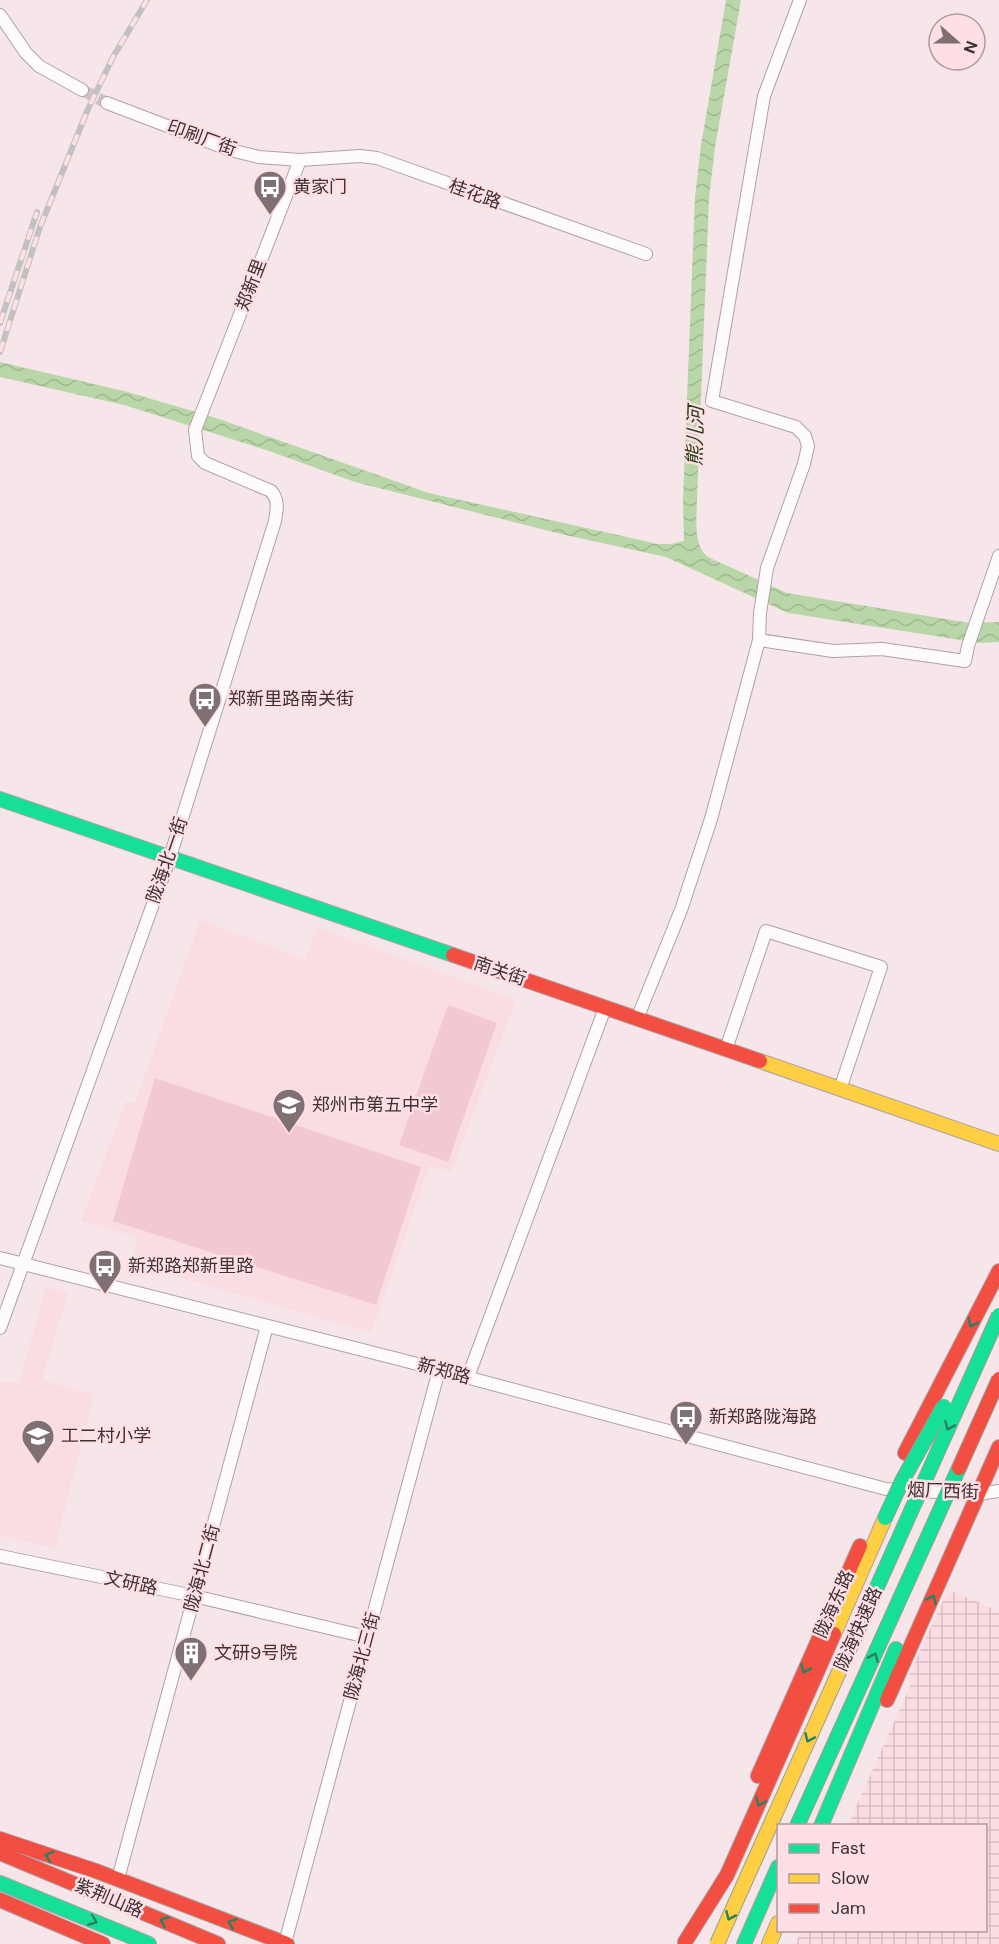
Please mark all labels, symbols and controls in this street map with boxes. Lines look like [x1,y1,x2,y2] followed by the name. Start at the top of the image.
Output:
[927,12,987,72] north arrow
[959,38,982,56] text: N
[164,114,240,162] street label: 印刷厂街
[252,169,288,216] bus stop icon: 黄家门
[446,173,504,215] street label: 桂花路
[293,175,347,199] place label: 黄家门
[230,255,272,315] street label: 郑新里
[681,402,709,466] water label: 熊儿河
[187,681,223,728] bus stop icon: 郑新里路南关街
[228,687,354,711] place label: 郑新里路南关街
[141,814,193,906] street label: 陇海北一街
[471,951,529,991] street label: 南关街
[271,1087,307,1134] school or university icon: 郑州市第五中学
[312,1093,438,1117] place label: 郑州市第五中学
[87,1248,123,1295] bus stop icon: 新郑路郑新里路
[128,1254,254,1278] place label: 新郑路郑新里路
[968,1317,979,1327] one-way arrow
[415,1352,473,1390] street label: 新郑路
[668,1399,704,1446] bus stop icon: 新郑路陇海路
[709,1405,817,1429] place label: 新郑路陇海路
[20,1418,56,1465] school or university icon: 工二村小学
[945,1419,957,1430] one-way arrow
[61,1424,151,1448] place label: 工二村小学
[907,1478,979,1504] street label: 烟厂西街
[179,1521,225,1615] street label: 陇海北二街
[102,1566,160,1600] street label: 文研路
[808,1566,860,1642] street label: 陇海东路
[829,1583,887,1675] street label: 陇海快速路
[925,1595,937,1606] one-way arrow
[339,1609,385,1703] street label: 陇海北三街
[173,1635,209,1682] building icon: 文研9号院
[214,1641,297,1665] place label: 文研9号院
[866,1653,878,1664] one-way arrow
[800,1662,812,1673] one-way arrow
[805,1731,817,1742] one-way arrow
[755,1795,767,1806] one-way arrow
[777,1824,987,1932] legend
[831,1836,866,1860] text: Fast
[44,1850,55,1863] one-way arrow
[831,1866,870,1890] text: Slow
[71,1873,147,1923] street label: 紫荆山路
[831,1896,866,1920] text: Jam
[725,1909,737,1920] one-way arrow
[87,1914,98,1926] one-way arrow
[159,1916,170,1928] one-way arrow
[227,1918,238,1930] one-way arrow

